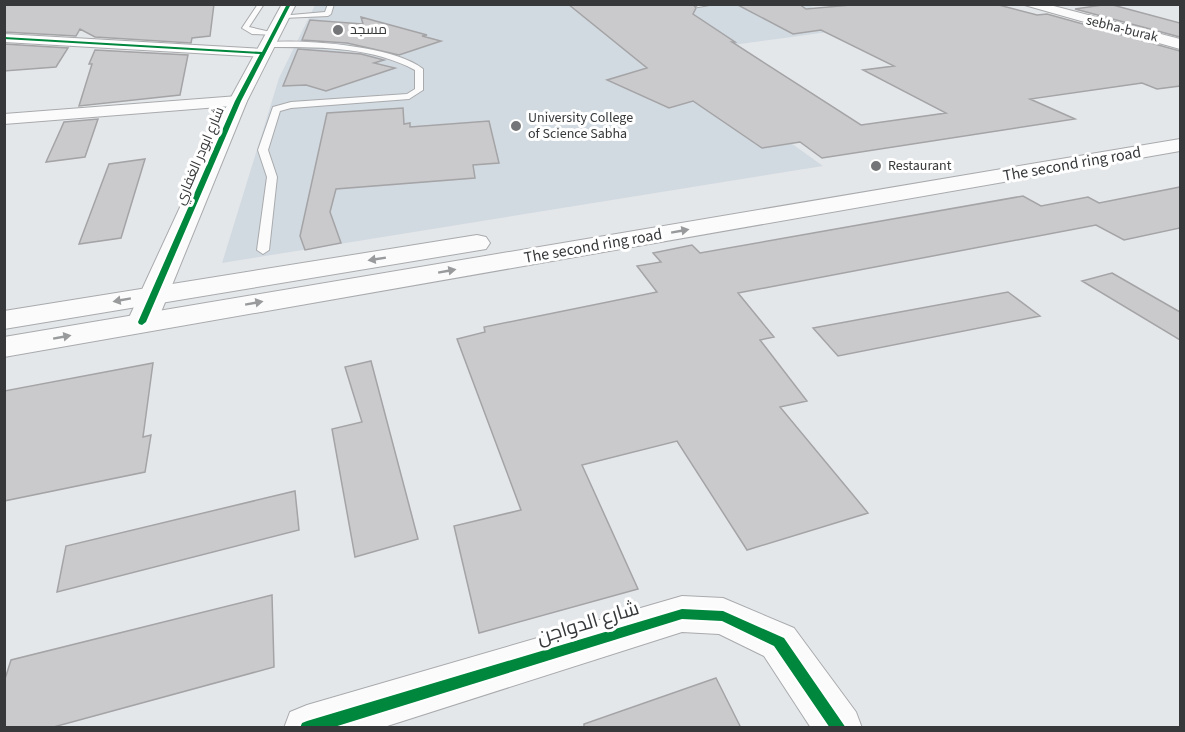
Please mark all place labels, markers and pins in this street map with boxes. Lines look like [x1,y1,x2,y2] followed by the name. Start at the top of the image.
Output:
[350,20,387,40] place label: مسجد
[331,23,345,37] marker: مسجد
[528,108,633,144] place label: University College of Science Sabha
[509,119,523,133] marker: University College of Science Sabha
[888,156,952,176] place label: Restaurant
[869,159,883,173] marker: Restaurant

